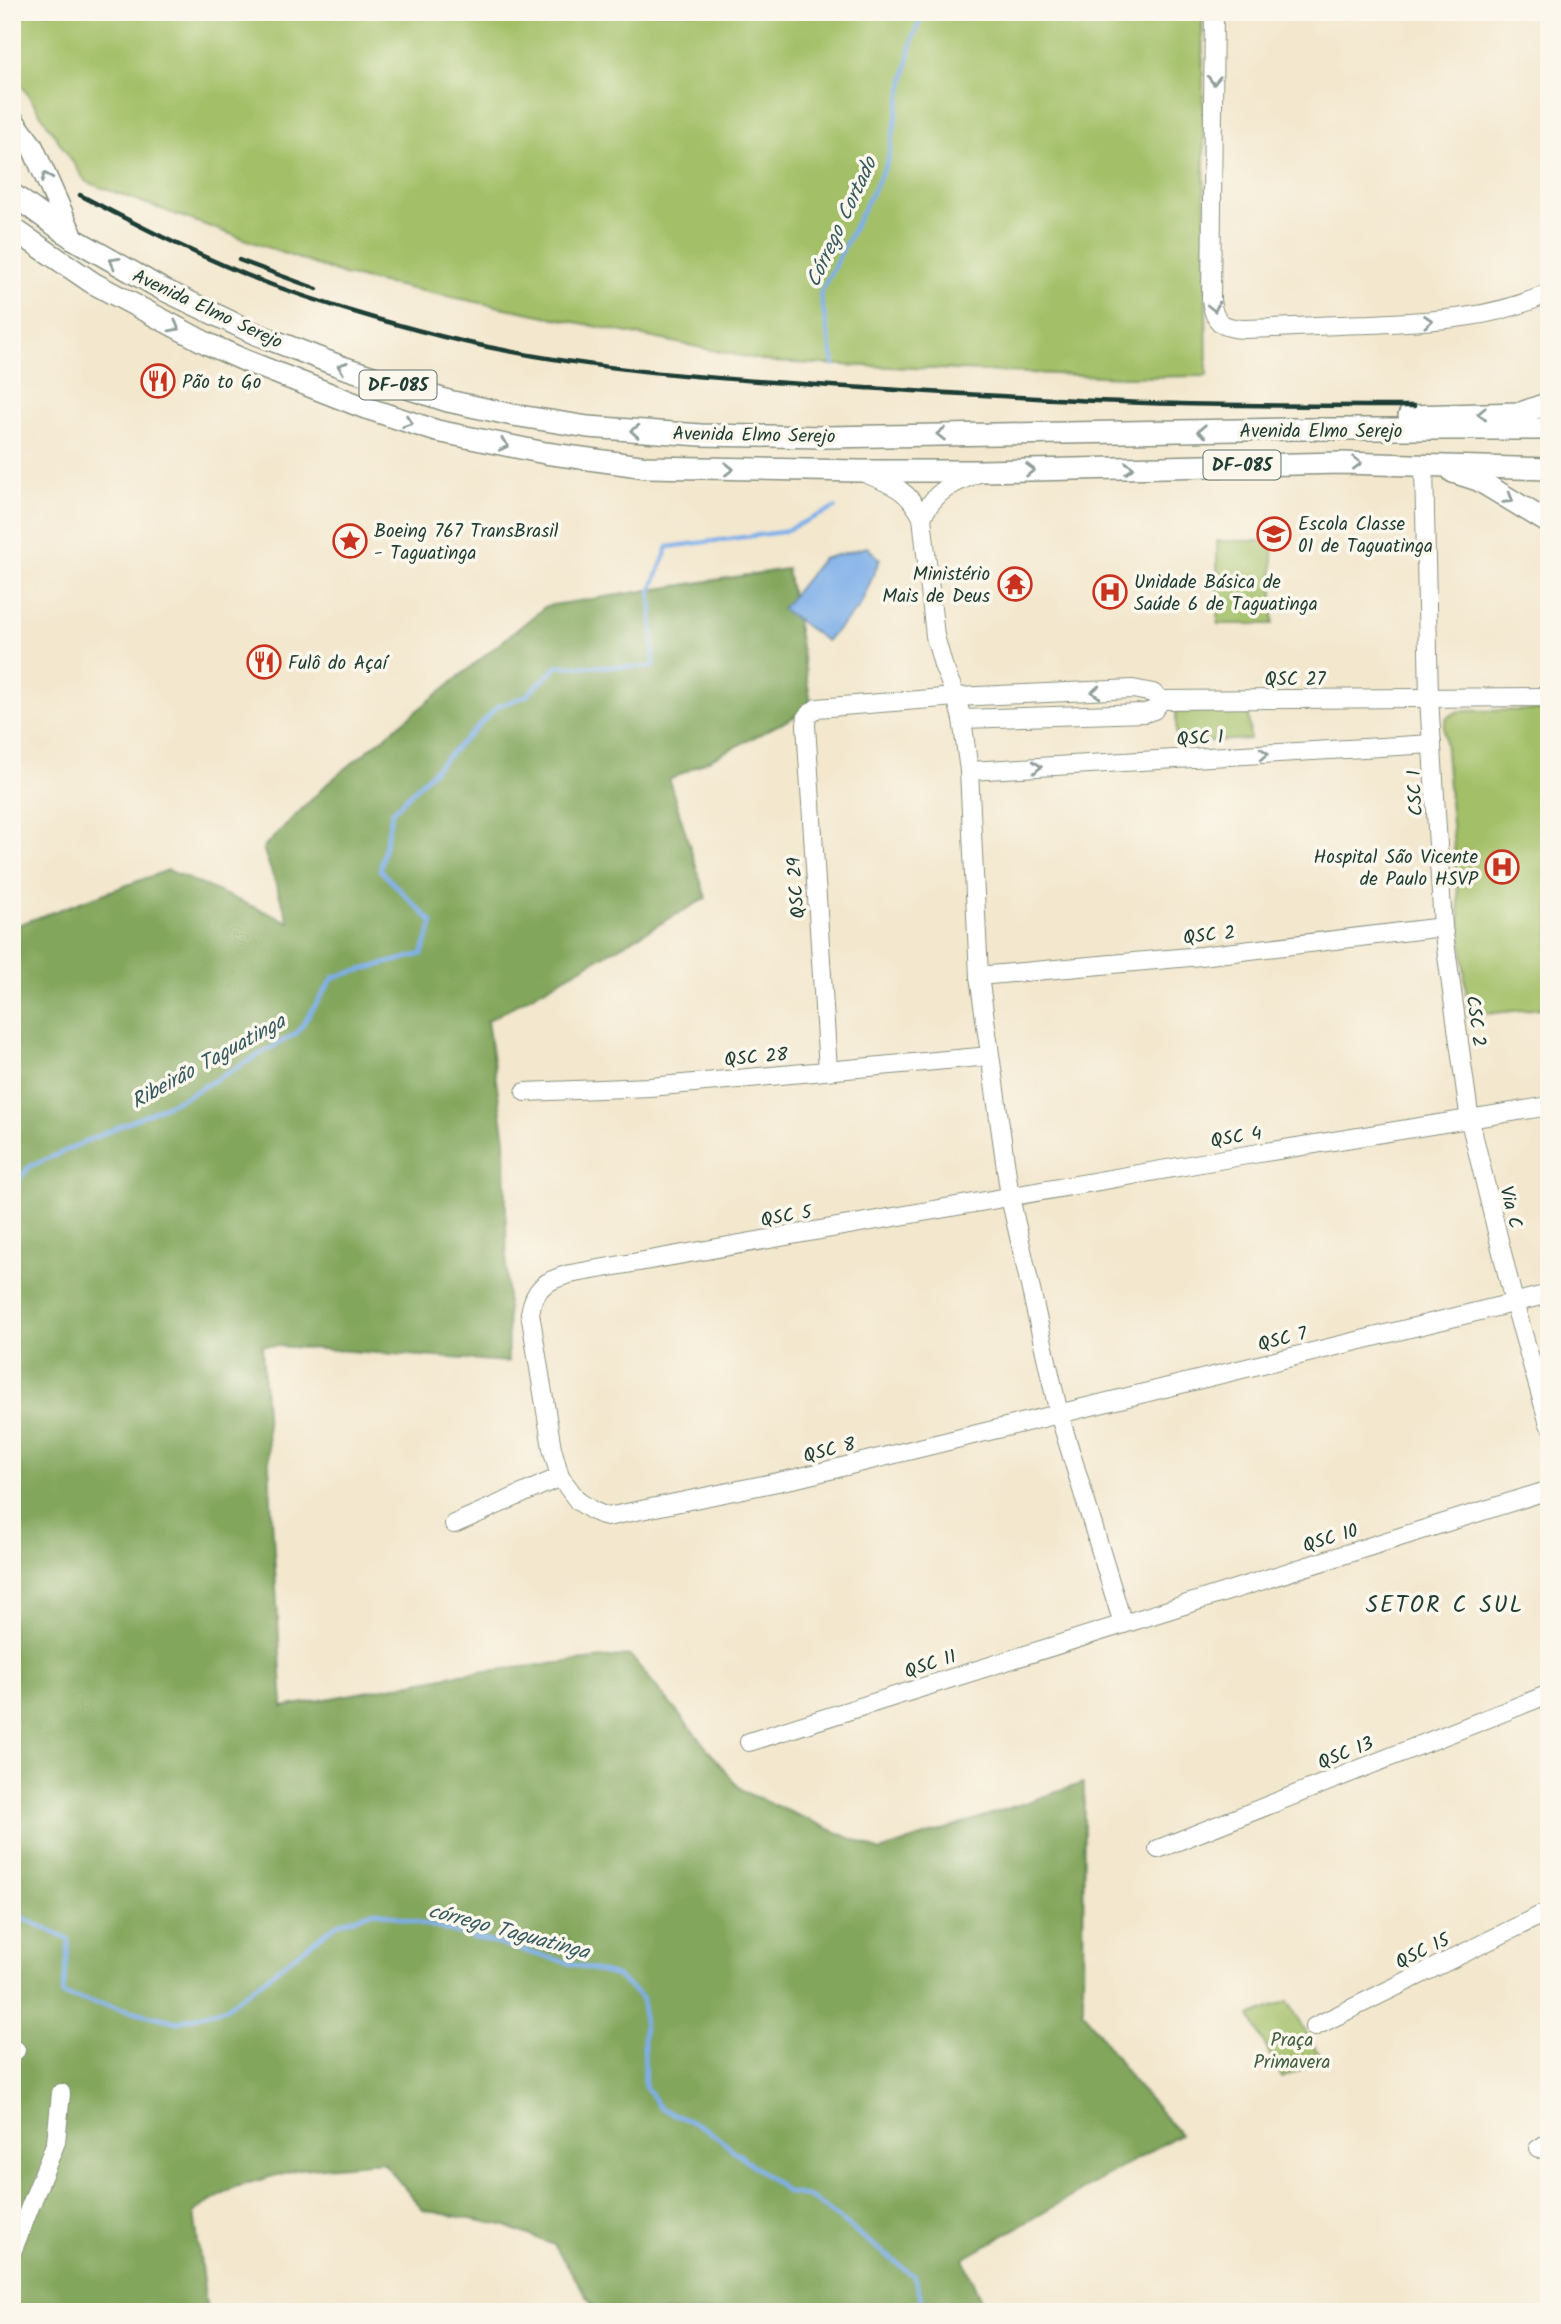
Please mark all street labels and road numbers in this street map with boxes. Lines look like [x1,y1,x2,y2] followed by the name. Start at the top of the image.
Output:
[127,262,287,358] street label: Avenida Elmo Serejo
[360,370,436,400] road number: DF-085
[1240,417,1402,447] street label: Avenida Elmo Serejo
[672,420,836,452] street label: Avenida Elmo Serejo
[1204,450,1280,480] road number: DF-085
[1264,665,1327,695] street label: QSC 27
[1176,723,1225,755] street label: QSC 1
[1400,769,1432,817] street label: CSC 1
[780,856,814,920] street label: QSC 29
[1182,918,1237,954] street label: QSC 2
[1457,994,1493,1049] street label: CSC 2
[723,1040,790,1076] street label: QSC 28
[1208,1119,1264,1157] street label: QSC 4
[1490,1183,1530,1232] street label: Via C
[758,1197,816,1236] street label: QSC 5
[1255,1319,1312,1361] street label: QSC 7
[800,1430,859,1472] street label: QSC 8
[1299,1516,1362,1562] street label: QSC 10
[901,1642,961,1687] street label: QSC 11
[1313,1729,1378,1779] street label: QSC 13
[1390,1925,1457,1978] street label: QSC 15

